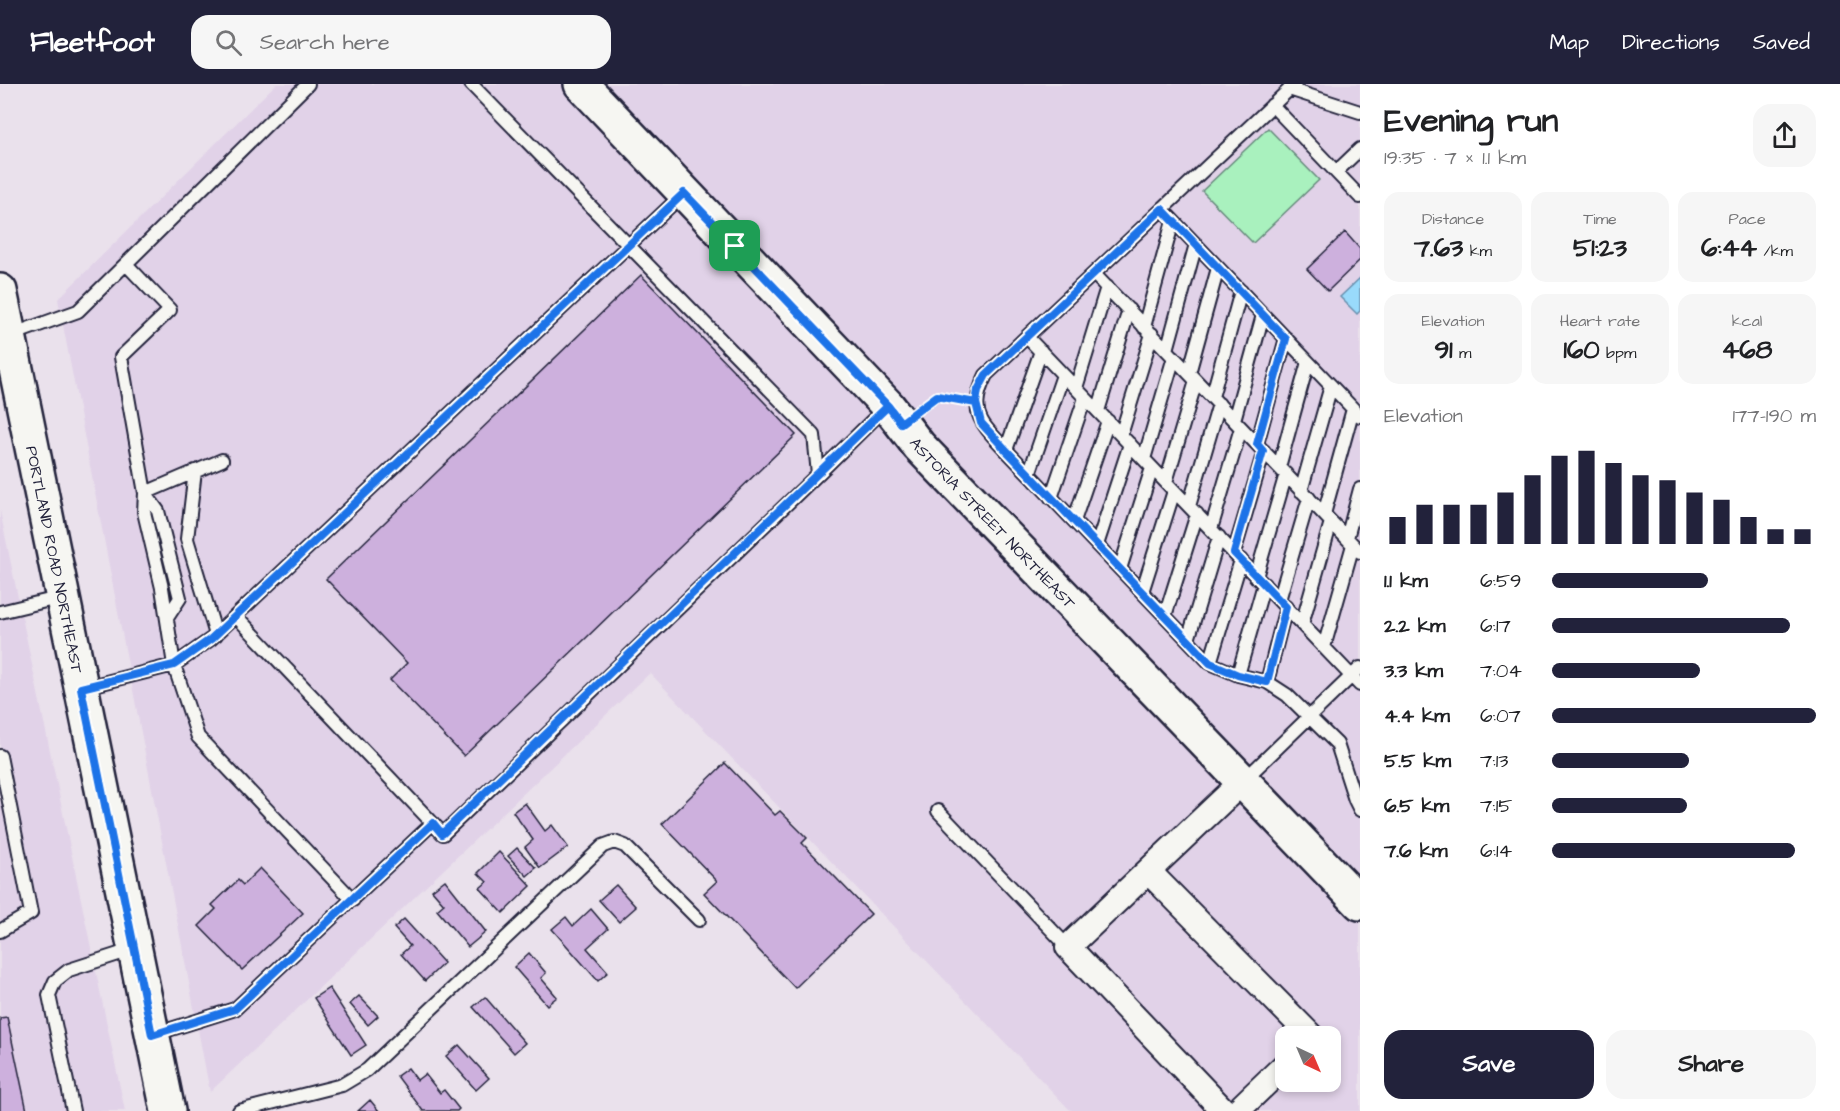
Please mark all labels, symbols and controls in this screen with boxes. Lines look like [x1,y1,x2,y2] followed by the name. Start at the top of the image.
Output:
[191,15,611,69] search box
[30,23,155,62] text: Fleetfoot
[212,26,245,59] icon: search
[260,27,390,58] text: Search here
[1549,28,1589,57] text: Map
[1622,28,1720,57] text: Directions
[1753,28,1810,57] text: Saved
[1384,98,1558,144] text: Evening run
[1753,104,1816,167] button: share
[1384,144,1526,172] text: 19:35 · 7 × 1.1 km
[1422,208,1484,230] text: Distance
[1583,208,1617,230] text: Time
[1728,208,1766,230] text: Pace
[709,220,760,271] pin
[718,229,751,262] icon: arrive
[1414,230,1463,266] text: 7.63
[1573,230,1627,266] text: 51:23
[1701,230,1757,266] text: 6:44
[1463,240,1492,262] text: km
[1757,240,1793,262] text: /km
[1422,310,1484,332] text: Elevation
[1560,310,1640,332] text: Heart rate
[1732,310,1762,332] text: kcal
[1435,332,1453,368] text: 91
[1564,332,1600,368] text: 160
[1722,332,1772,368] text: 468
[1453,342,1472,364] text: m
[1600,342,1636,364] text: bpm
[1384,402,1463,430] text: Elevation
[1732,402,1816,430] text: 177–190 m
[904,433,1080,614] street label: ASTORIA STREET NORTHEAST
[20,444,88,675] street label: PORTLAND ROAD NORTHEAST
[1384,567,1428,595] text: 1.1 km
[1480,567,1521,595] text: 6:59
[1384,612,1446,640] text: 2.2 km
[1480,612,1511,640] text: 6:17
[1384,657,1443,685] text: 3.3 km
[1480,657,1522,685] text: 7:04
[1384,702,1450,730] text: 4.4 km
[1480,702,1521,730] text: 6:07
[1384,747,1451,775] text: 5.5 km
[1480,747,1508,775] text: 7:13
[1384,792,1449,820] text: 6.5 km
[1480,792,1512,820] text: 7:15
[1384,837,1448,865] text: 7.6 km
[1480,837,1512,865] text: 6:14
[1275,1026,1341,1092] north arrow
[1275,1026,1341,1092] map controls
[1384,1030,1594,1099] button: Save
[1606,1030,1816,1099] button: Share

